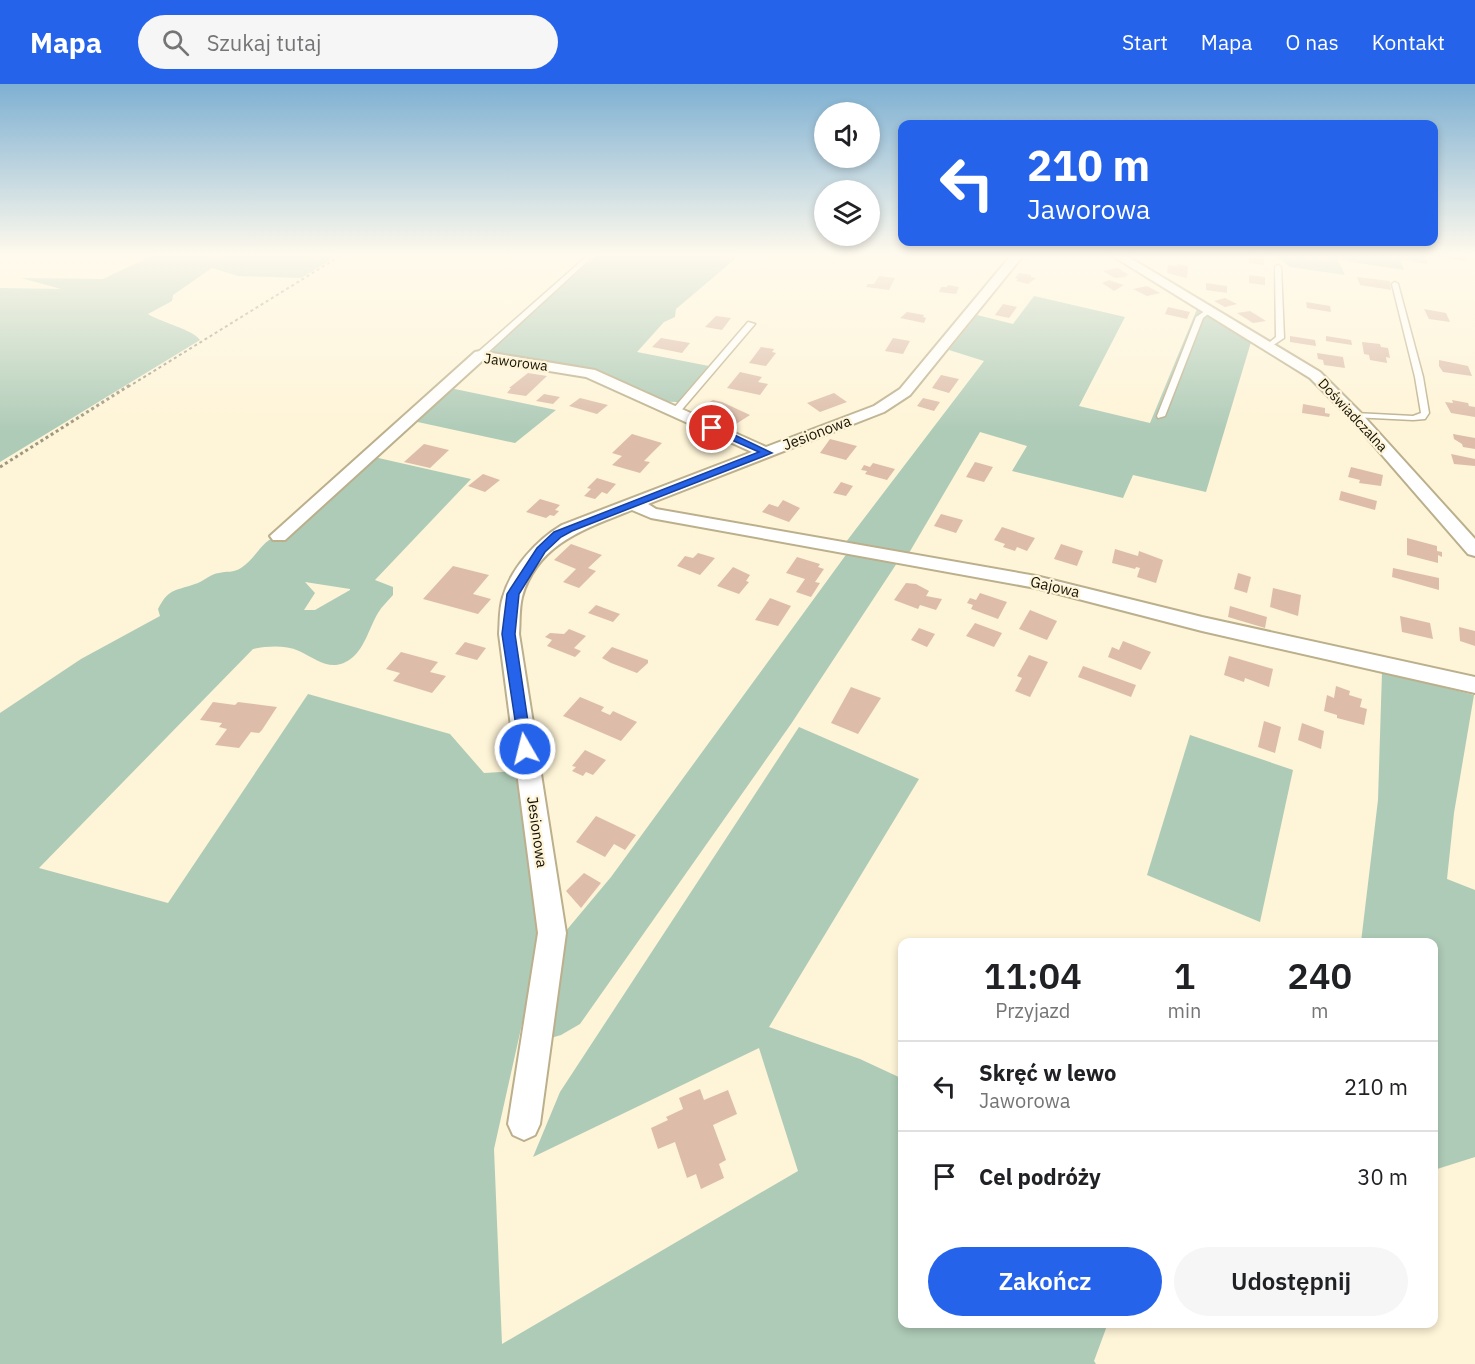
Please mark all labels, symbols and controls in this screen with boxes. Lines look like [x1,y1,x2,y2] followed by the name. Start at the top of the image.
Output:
[138,15,558,69] search box
[30,24,102,61] text: Mapa
[159,26,192,59] icon: search
[207,28,321,57] text: Szukaj tutaj
[1122,28,1168,56] text: Start
[1201,28,1253,56] text: Mapa
[1286,28,1339,56] text: O nas
[1372,28,1445,56] text: Kontakt
[814,102,880,246] map controls
[814,102,880,168] button: sound
[1027,138,1150,193] text: 210 m
[928,144,1006,222] icon: left
[814,180,880,246] button: layers
[1027,191,1151,226] text: Jaworowa
[483,349,549,375] street label: Jaworowa
[1314,374,1392,456] street label: Doświadczalna
[686,402,737,453] pin
[695,411,728,444] icon: arrive
[780,411,854,454] street label: Jesionowa
[1029,572,1082,601] street label: Gajowa
[493,717,557,781] position arrow
[523,795,552,869] street label: Jesionowa
[984,952,1082,999] text: 11:04
[1174,952,1195,999] text: 1
[1287,952,1352,999] text: 240
[995,997,1070,1024] text: Przyjazd
[1168,997,1201,1024] text: min
[1311,997,1328,1024] text: m
[979,1058,1116,1087] text: Skręć w lewo
[928,1070,961,1103] icon: left
[1344,1072,1408,1101] text: 210 m
[979,1087,1070,1114] text: Jaworowa
[928,1160,961,1193] icon: arrive
[979,1162,1101,1191] text: Cel podróży
[1357,1162,1408,1191] text: 30 m
[928,1247,1162,1316] button: Zakończ
[1174,1247,1408,1316] button: Udostępnij

